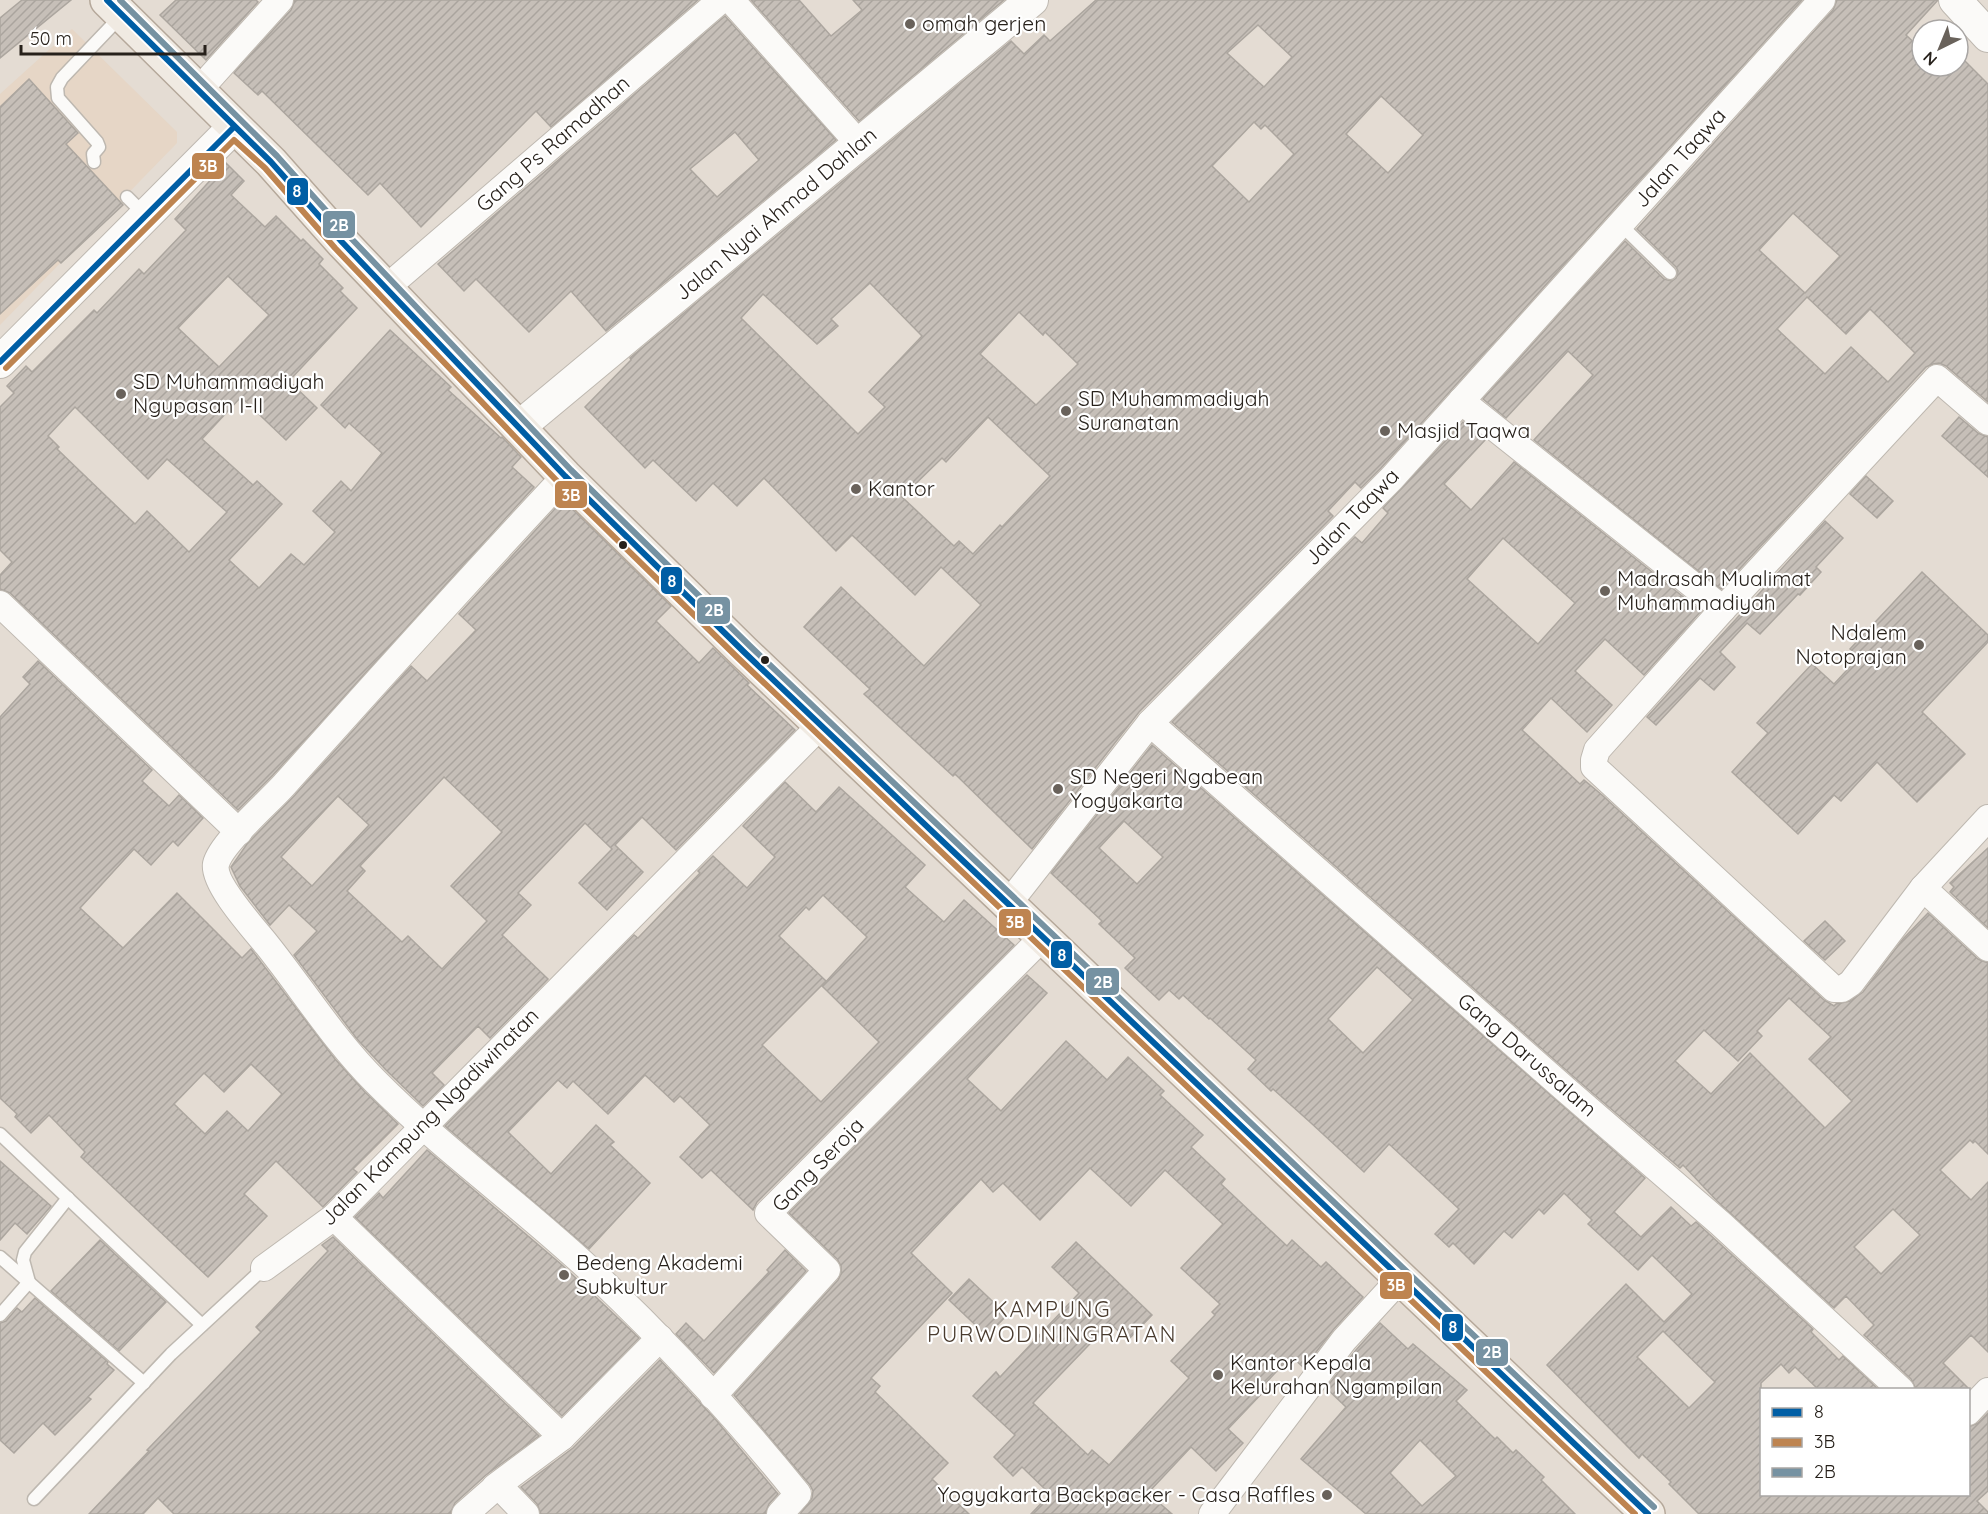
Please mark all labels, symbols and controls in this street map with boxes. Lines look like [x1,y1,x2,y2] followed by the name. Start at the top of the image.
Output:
[922,10,1046,36] place label: omah gerjen
[903,17,917,31] marker: omah gerjen
[21,18,206,56] scale bar
[1910,18,1970,78] north arrow
[30,27,72,50] text: 50 m
[1919,48,1941,70] text: N
[470,69,634,217] street label: Gang Ps Ramadhan
[1628,102,1731,212] street label: Jalan Taqwa
[669,121,882,305] street label: Jalan Nyai Ahmad Dahlan
[191,152,225,180] line badge: 3B
[198,156,218,176] text: 3B
[286,177,309,206] line badge: 8
[293,181,302,201] text: 8
[322,210,356,239] line badge: 2B
[329,215,349,235] text: 2B
[133,368,324,418] place label: SD Muhammadiyah Ngupasan I-II
[1078,385,1269,435] place label: SD Muhammadiyah Suranatan
[114,387,128,401] marker: SD Muhammadiyah Ngupasan I-II
[1059,404,1073,418] marker: SD Muhammadiyah Suranatan
[1397,417,1530,443] place label: Masjid Taqwa
[1378,424,1392,438] marker: Masjid Taqwa
[1299,462,1404,570] street label: Jalan Taqwa
[868,475,935,501] place label: Kantor
[554,480,588,509] line badge: 3B
[849,482,863,496] marker: Kantor
[561,485,581,505] text: 3B
[617,539,629,551] unlabelled marker
[1617,565,1811,615] place label: Madrasah Mualimat Muhammadiyah
[660,566,683,595] line badge: 8
[668,571,677,591] text: 8
[1598,584,1612,598] marker: Madrasah Mualimat Muhammadiyah
[696,596,731,625] line badge: 2B
[704,600,724,620] text: 2B
[1796,619,1907,669] place label: Ndalem Notoprajan
[1912,638,1926,652] marker: Ndalem Notoprajan
[759,654,771,666] unlabelled marker
[1070,763,1263,813] place label: SD Negeri Ngabean Yogyakarta
[1051,782,1065,796] marker: SD Negeri Ngabean Yogyakarta
[998,908,1032,937] line badge: 3B
[1005,912,1025,932] text: 3B
[1050,940,1073,969] line badge: 8
[1058,945,1067,965] text: 8
[1085,967,1120,996] line badge: 2B
[1093,972,1113,992] text: 2B
[1453,987,1603,1122] street label: Gang Darussalam
[315,1002,544,1231] street label: Jalan Kampung Ngadiwinatan
[766,1112,869,1217] street label: Gang Seroja
[576,1249,743,1299] place label: Bedeng Akademi Subkultur
[557,1268,571,1282] marker: Bedeng Akademi Subkultur
[1379,1271,1413,1300] line badge: 3B
[1386,1275,1406,1295] text: 3B
[927,1295,1177,1348] district label: KAMPUNG PURWODININGRATAN
[1441,1313,1464,1342] line badge: 8
[1449,1317,1458,1337] text: 8
[1475,1338,1509,1367] line badge: 2B
[1482,1342,1502,1362] text: 2B
[1230,1349,1442,1399] place label: Kantor Kepala Kelurahan Ngampilan
[1211,1368,1225,1382] marker: Kantor Kepala Kelurahan Ngampilan
[1760,1388,1970,1496] legend
[1814,1400,1824,1423] text: 8
[1814,1430,1835,1453] text: 3B
[1814,1460,1836,1483] text: 2B
[937,1481,1315,1507] place label: Yogyakarta Backpacker - Casa Raffles
[1320,1488,1334,1502] marker: Yogyakarta Backpacker - Casa Raffles

